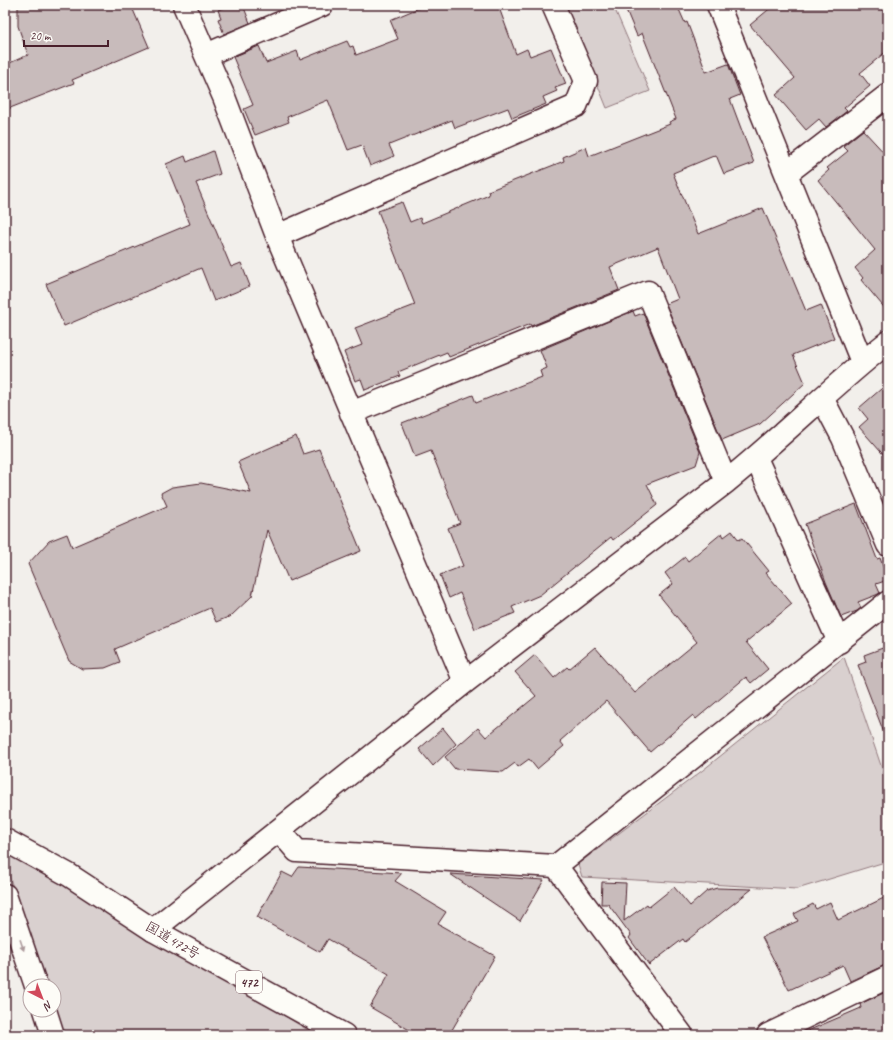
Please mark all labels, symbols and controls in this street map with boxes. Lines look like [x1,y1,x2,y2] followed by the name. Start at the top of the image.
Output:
[24,22,108,48] scale bar
[30,28,52,44] text: 20 m
[142,918,203,963] street label: 国道472号
[20,940,26,952] one-way arrow
[236,971,262,993] road number: 472
[22,978,62,1018] north arrow
[40,998,56,1014] text: N

